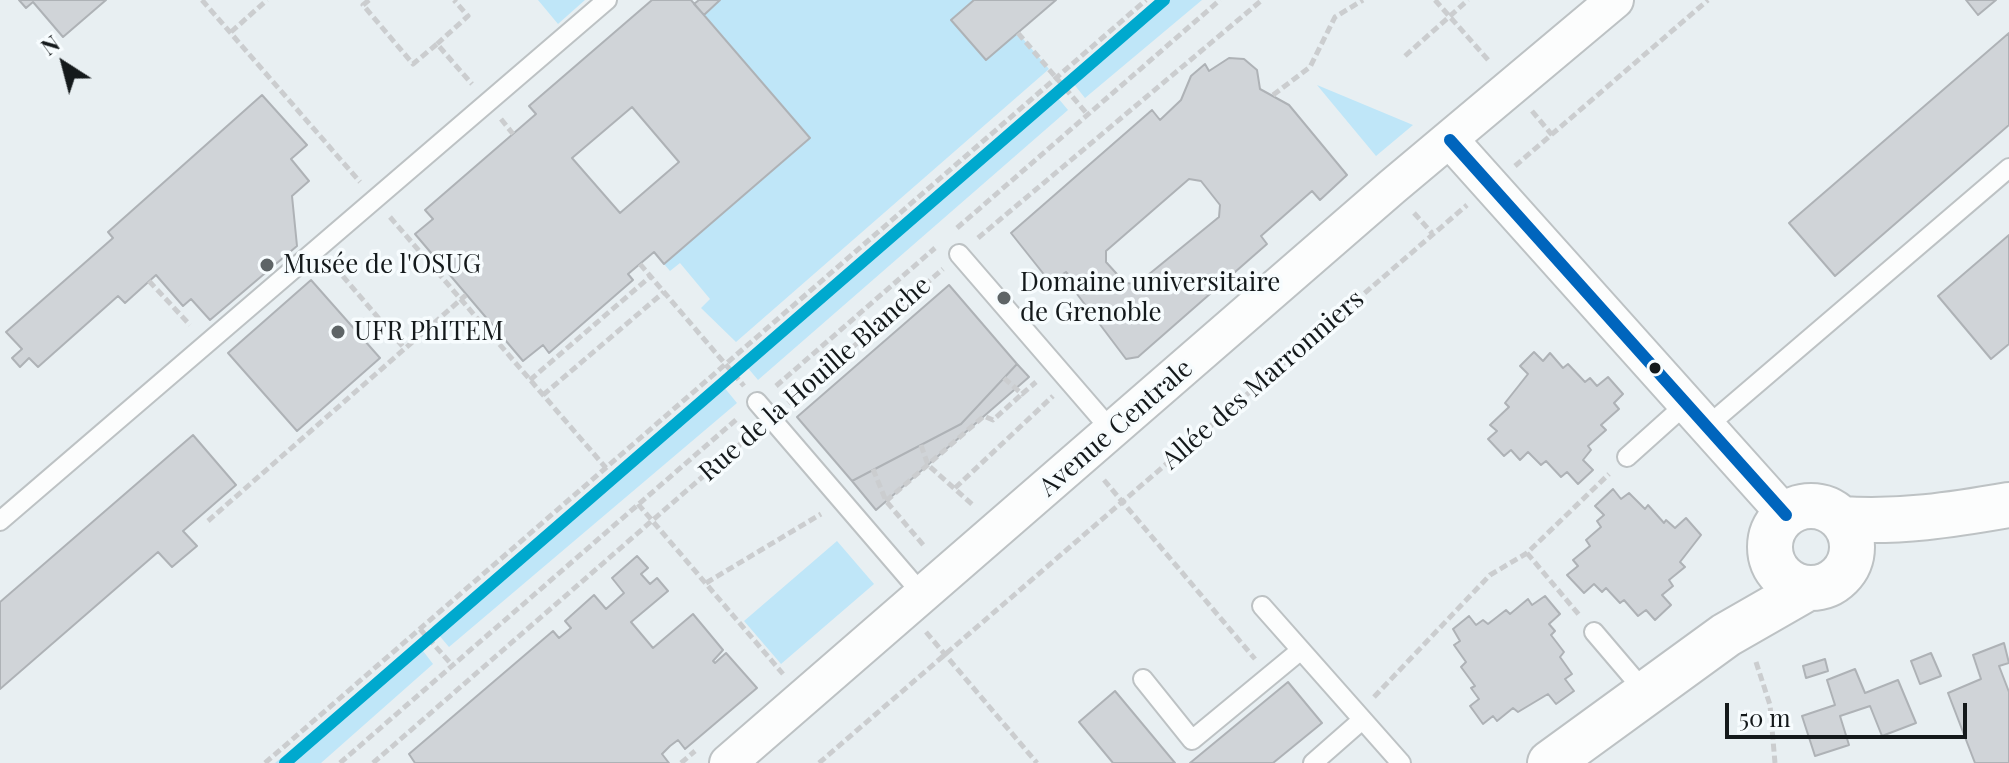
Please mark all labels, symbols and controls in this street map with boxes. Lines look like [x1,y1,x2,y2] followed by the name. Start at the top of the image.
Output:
[24,24,104,104] north arrow
[35,28,65,61] text: N
[283,249,481,281] place label: Musée de l'OSUG
[258,256,276,274] marker: Musée de l'OSUG
[1020,267,1281,328] place label: Domaine universitaire de Grenoble
[693,270,937,488] street label: Rue de la Houille Blanche
[1156,284,1370,476] street label: Allée des Marronniers
[995,289,1013,307] marker: Domaine universitaire de Grenoble
[354,316,504,348] place label: UFR PhITEM
[329,323,347,341] marker: UFR PhITEM
[1033,353,1199,503] street label: Avenue Centrale
[1647,360,1663,376] unlabelled marker
[1729,687,1971,737] scale bar
[1739,701,1791,733] text: 50 m

